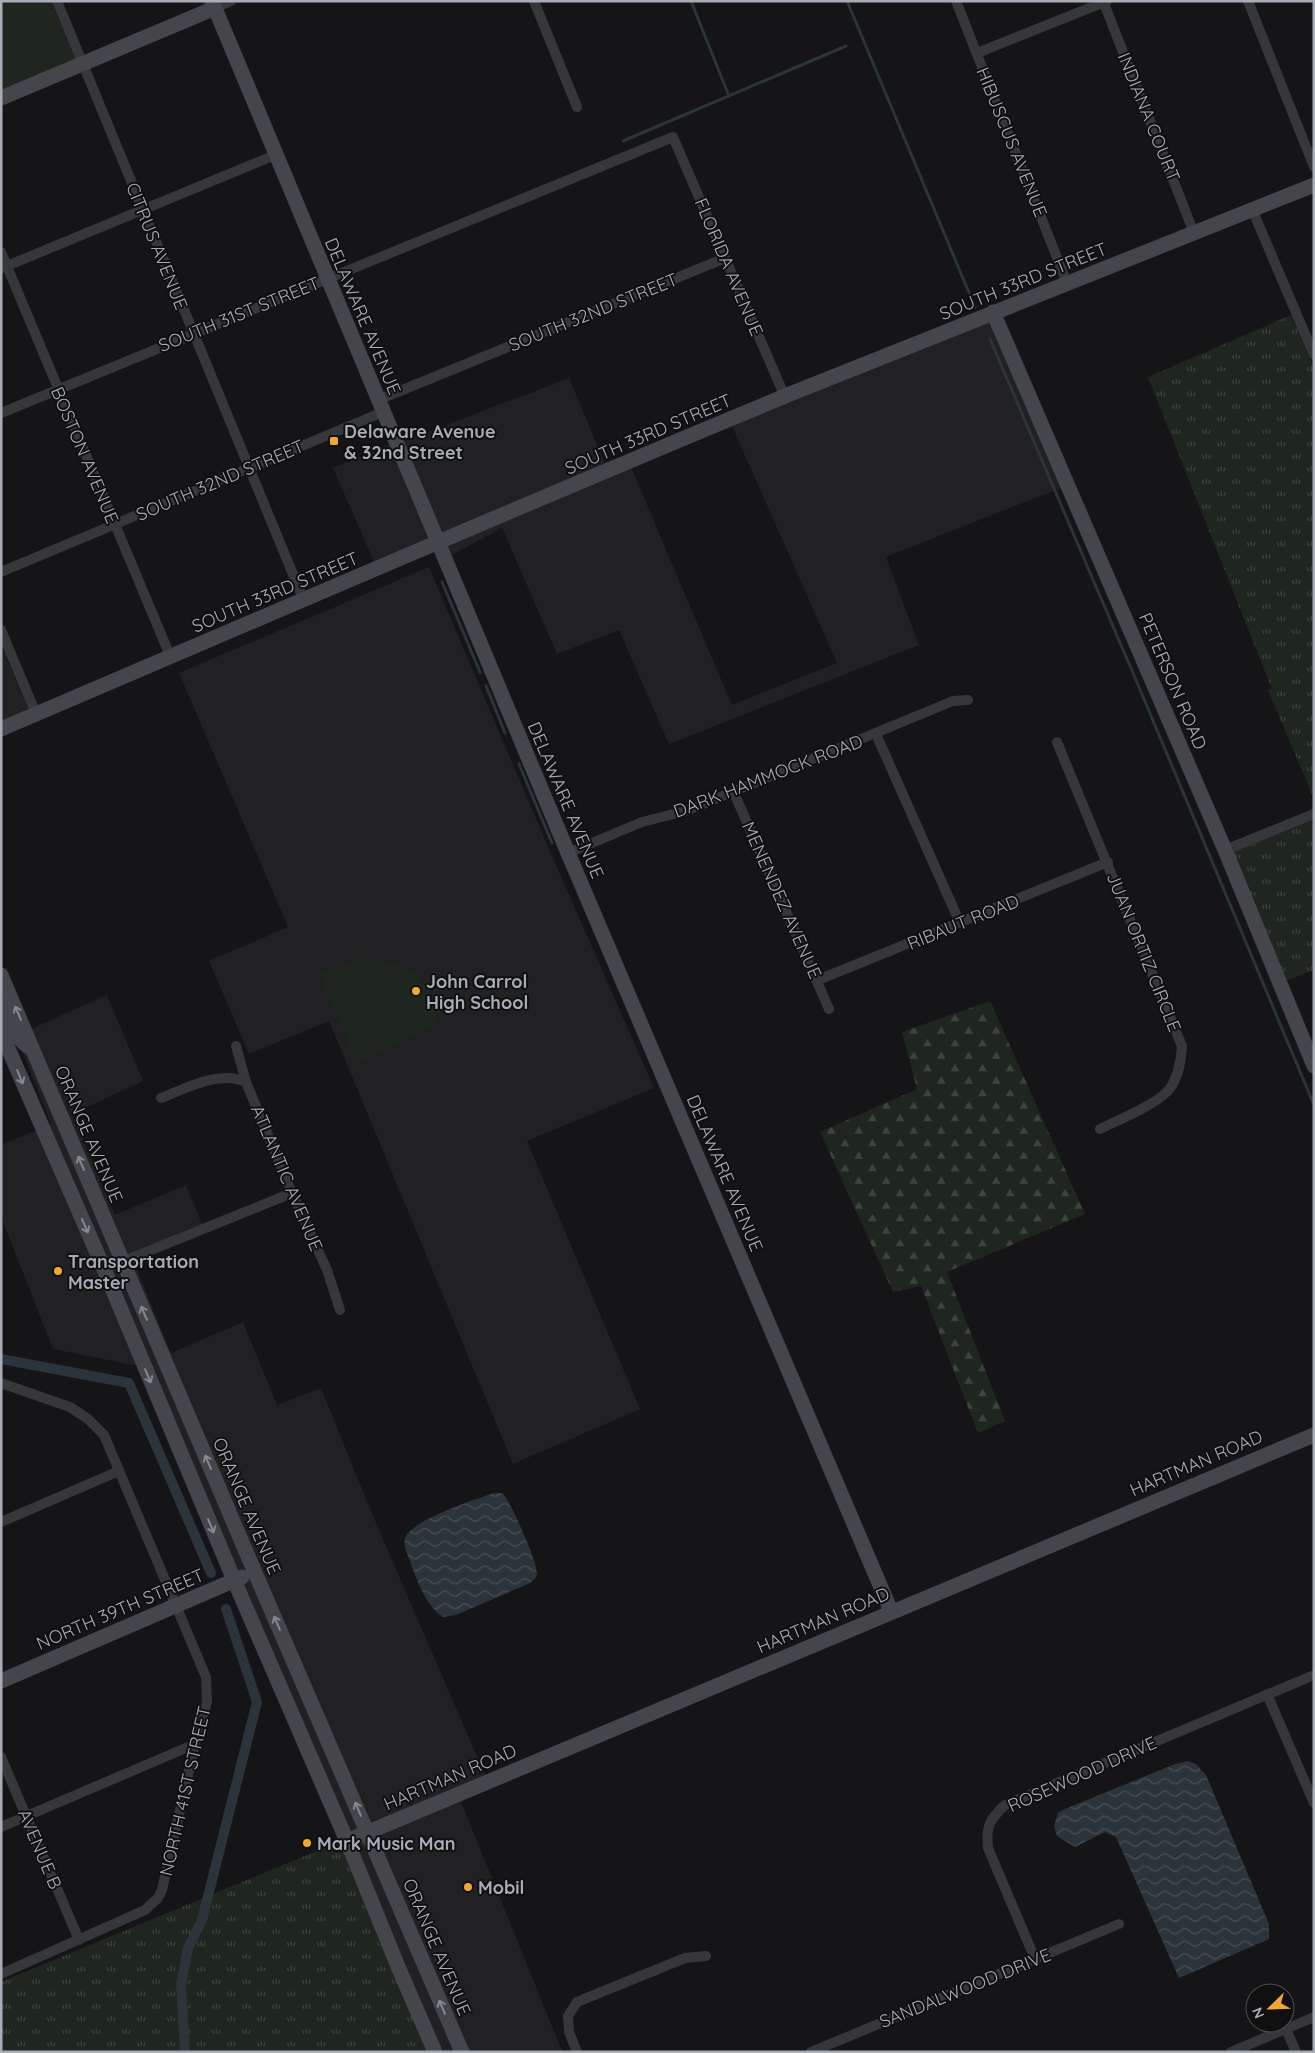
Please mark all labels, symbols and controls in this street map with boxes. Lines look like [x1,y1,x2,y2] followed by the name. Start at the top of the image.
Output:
[1113,49,1185,185] street label: INDIANA COURT
[971,64,1053,220] street label: HIBUSCUS AVENUE
[121,179,193,313] street label: CITRUS AVENUE
[690,195,768,339] street label: FLORIDA AVENUE
[320,234,406,398] street label: DELAWARE AVENUE
[936,237,1110,325] street label: SOUTH 33RD STREET
[505,268,681,356] street label: SOUTH 32ND STREET
[155,271,323,357] street label: SOUTH 31ST STREET
[46,383,124,527] street label: BOSTON AVENUE
[561,388,735,479] street label: SOUTH 33RD STREET
[344,420,496,464] place label: Delaware Avenue & 32nd Street
[133,434,308,526] street label: SOUTH 32ND STREET
[328,435,340,447] marker: Delaware Avenue & 32nd Street
[188,546,362,637] street label: SOUTH 33RD STREET
[1134,609,1212,753] street label: PETERSON ROAD
[523,718,609,882] street label: DELAWARE AVENUE
[670,729,866,823] street label: DARK HAMMOCK ROAD
[737,818,827,982] street label: MENENDEZ AVENUE
[1102,869,1186,1035] street label: JUAN ORTIZ CIRCLE
[904,889,1022,955] street label: RIBAUT ROAD
[426,970,528,1014] place label: John Carrol High School
[410,985,422,997] marker: John Carrol High School
[13,1006,23,1021] one-way arrow
[50,1062,128,1206] street label: ORANGE AVENUE
[16,1069,25,1084] one-way arrow
[682,1091,768,1255] street label: DELAWARE AVENUE
[246,1102,328,1254] street label: ATLANTIC AVENUE
[76,1156,85,1171] one-way arrow
[81,1218,91,1233] one-way arrow
[68,1250,199,1294] place label: Transportation Master
[52,1265,64,1277] marker: Transportation Master
[139,1306,149,1321] one-way arrow
[144,1368,153,1383] one-way arrow
[1126,1425,1266,1501] street label: HARTMAN ROAD
[208,1434,286,1578] street label: ORANGE AVENUE
[203,1455,212,1470] one-way arrow
[207,1518,216,1533] one-way arrow
[33,1563,207,1655] street label: NORTH 39TH STREET
[753,1582,893,1658] street label: HARTMAN ROAD
[272,1616,281,1631] one-way arrow
[154,1704,216,1878] street label: NORTH 41ST STREET
[1004,1731,1160,1817] street label: ROSEWOOD DRIVE
[380,1739,520,1815] street label: HARTMAN ROAD
[352,1802,362,1817] one-way arrow
[13,1805,67,1893] street label: AVENUE B
[317,1832,456,1855] place label: Mark Music Man
[301,1837,313,1849] marker: Mark Music Man
[398,1875,476,2019] street label: ORANGE AVENUE
[478,1876,524,1899] place label: Mobil
[462,1881,474,1893] marker: Mobil
[876,1943,1054,2033] street label: SANDALWOOD DRIVE
[1245,1983,1295,2033] north arrow
[437,2000,447,2015] one-way arrow
[1248,2005,1268,2021] text: N

